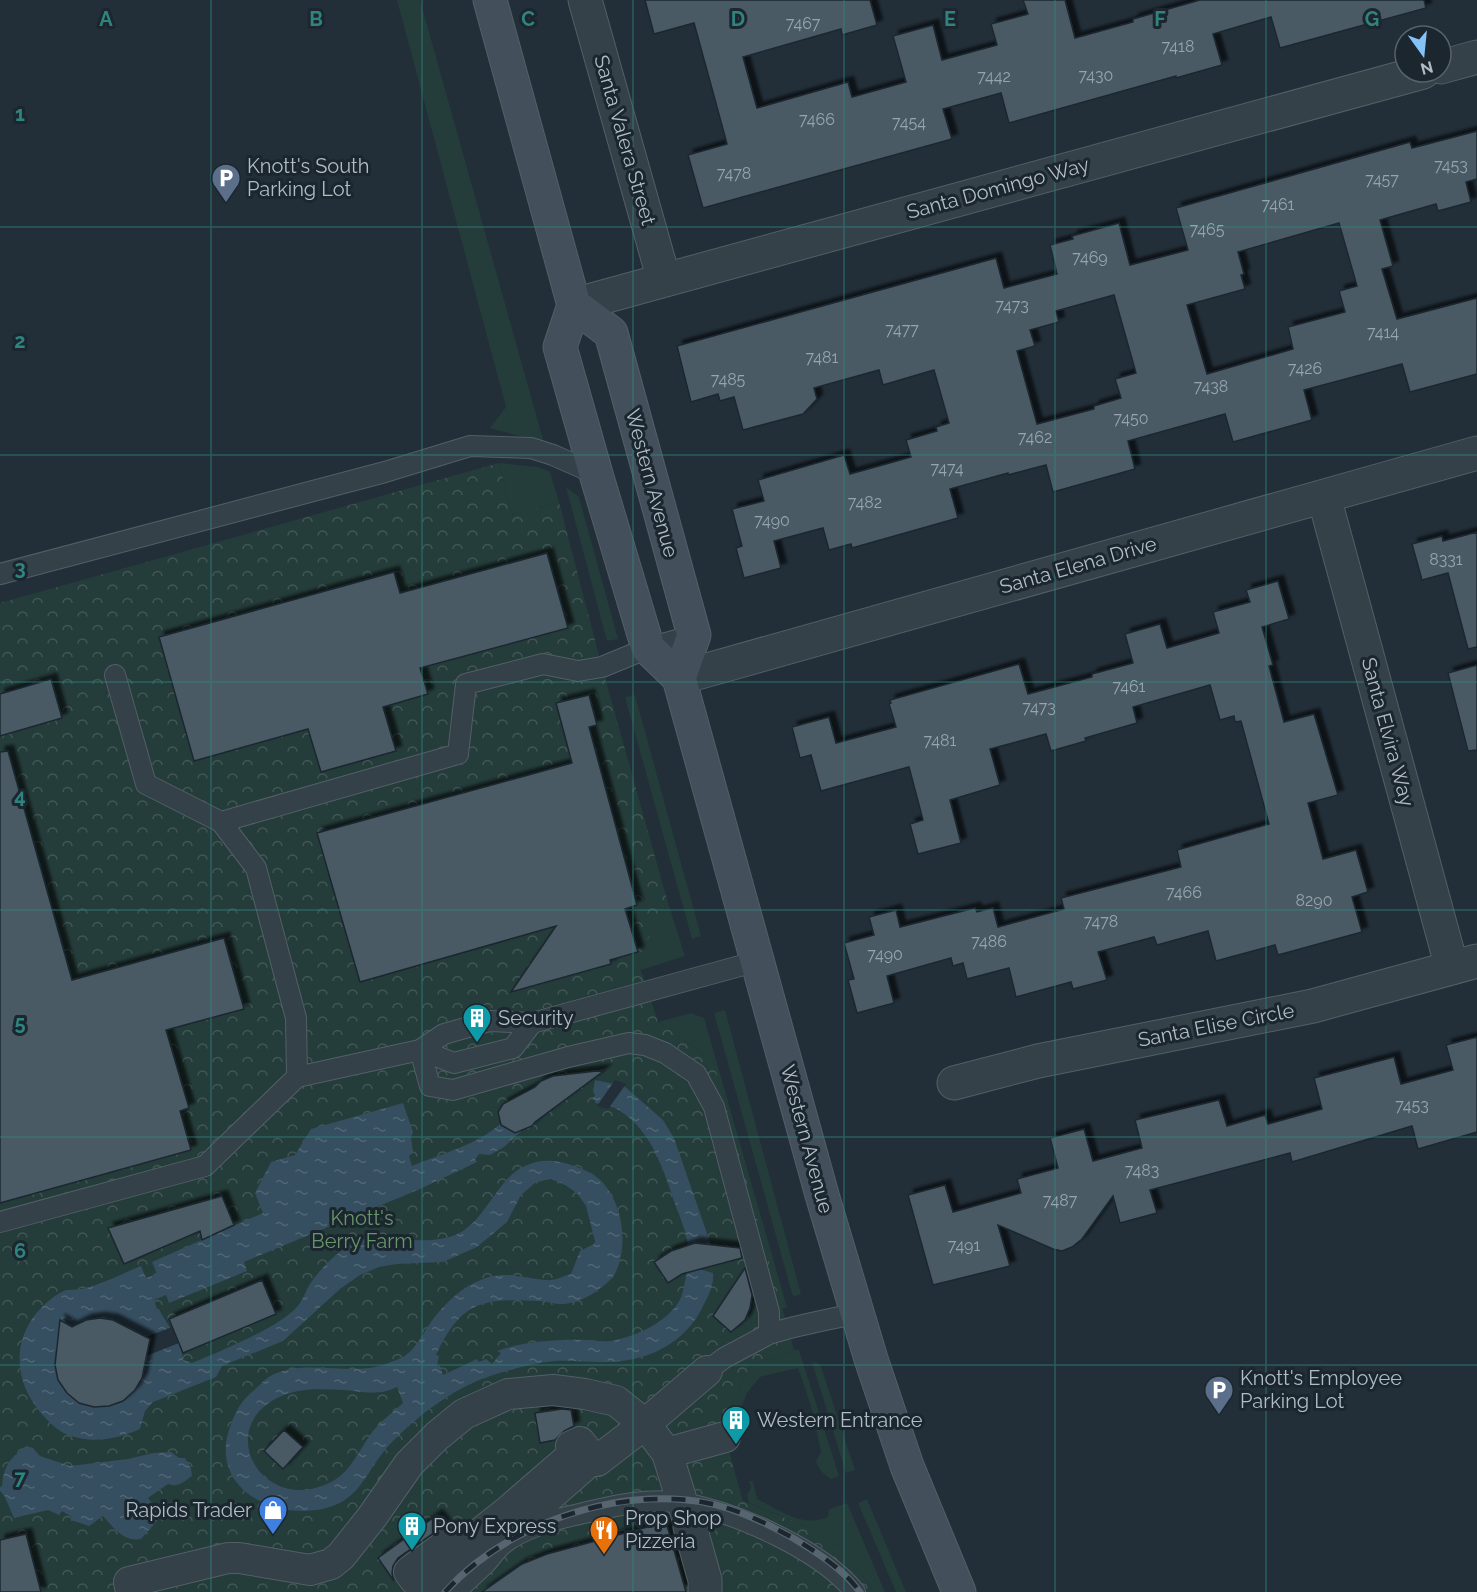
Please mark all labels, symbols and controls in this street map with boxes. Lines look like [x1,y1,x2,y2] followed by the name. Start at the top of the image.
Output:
[99,7,113,31] text: A
[309,7,323,31] text: B
[521,7,535,31] text: C
[731,7,745,31] text: D
[944,7,956,31] text: E
[1154,7,1166,31] text: F
[1365,7,1379,31] text: G
[786,14,821,33] house number: 7467
[1393,24,1453,84] north arrow
[1162,37,1194,56] house number: 7418
[589,52,661,228] street label: Santa Valera Street
[1418,57,1435,79] text: N
[1079,66,1113,85] house number: 7430
[977,67,1011,86] house number: 7442
[15,102,25,126] text: 1
[799,110,835,129] house number: 7466
[892,113,926,132] house number: 7454
[904,152,1092,224] street label: Santa Domingo Way
[247,154,369,201] place label: Knott's South Parking Lot
[1434,156,1468,175] house number: 7453
[210,162,242,204] parking icon: Knott's South Parking Lot
[717,164,751,183] house number: 7478
[1365,170,1399,189] house number: 7457
[1262,195,1295,214] house number: 7461
[1190,220,1225,239] house number: 7465
[1072,248,1108,267] house number: 7469
[995,296,1029,315] house number: 7473
[885,320,919,339] house number: 7477
[1367,323,1399,342] house number: 7414
[14,329,26,353] text: 2
[806,348,839,367] house number: 7481
[1288,359,1322,378] house number: 7426
[711,370,746,389] house number: 7485
[1194,377,1228,396] house number: 7438
[621,406,683,560] street label: Western Avenue
[1114,409,1149,428] house number: 7450
[1018,428,1052,447] house number: 7462
[931,459,964,478] house number: 7474
[848,493,882,512] house number: 7482
[754,511,790,530] house number: 7490
[997,531,1159,599] street label: Santa Elena Drive
[1429,550,1463,569] house number: 8331
[14,556,26,580] text: 3
[1357,655,1419,809] street label: Santa Elvira Way
[1113,677,1146,696] house number: 7461
[1022,698,1056,717] house number: 7473
[924,731,957,750] house number: 7481
[14,784,26,808] text: 4
[1166,883,1202,902] house number: 7466
[1296,891,1333,910] house number: 8290
[1084,912,1118,931] house number: 7478
[971,932,1007,951] house number: 7486
[867,945,903,964] house number: 7490
[1136,998,1296,1052] street label: Santa Elise Circle
[461,1002,493,1044] building icon: Security
[498,1006,574,1030] place label: Security
[14,1011,26,1035] text: 5
[776,1062,838,1216] street label: Western Avenue
[1395,1096,1429,1115] house number: 7453
[1125,1161,1159,1180] house number: 7483
[1043,1191,1078,1210] house number: 7487
[311,1206,413,1253] park label: Knott's Berry Farm
[948,1236,980,1255] house number: 7491
[14,1239,26,1263] text: 6
[1240,1366,1402,1413] place label: Knott's Employee Parking Lot
[1203,1374,1235,1416] parking icon: Knott's Employee Parking Lot
[720,1404,752,1446] building icon: Western Entrance
[757,1408,923,1432] place label: Western Entrance
[14,1466,26,1490] text: 7
[257,1494,289,1536] shop icon: Rapids Trader
[125,1498,252,1522] place label: Rapids Trader
[625,1506,722,1553] place label: Prop Shop Pizzeria
[396,1510,428,1552] building icon: Pony Express
[433,1514,556,1538] place label: Pony Express
[588,1514,620,1556] restaurant icon: Prop Shop Pizzeria

